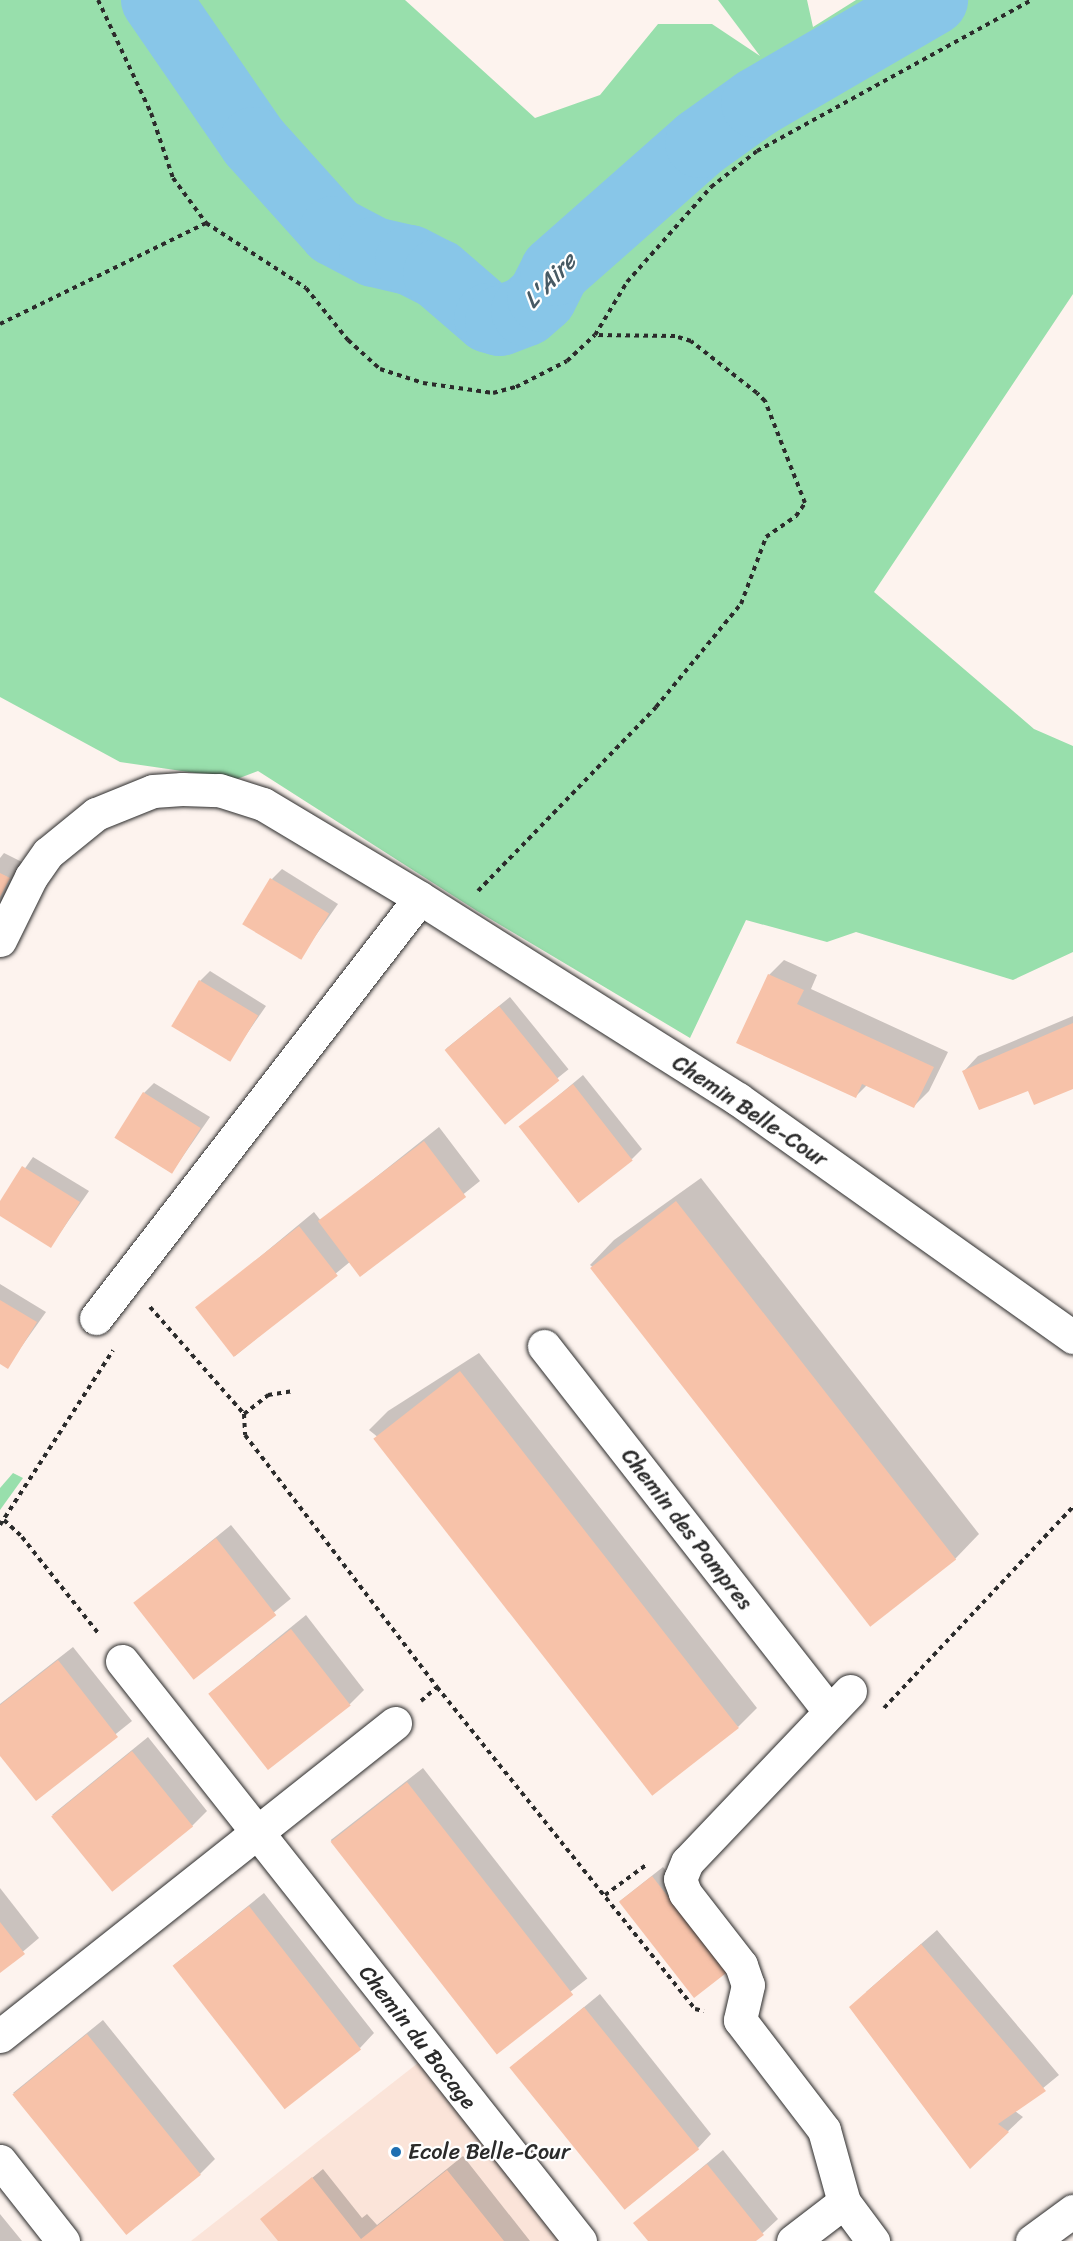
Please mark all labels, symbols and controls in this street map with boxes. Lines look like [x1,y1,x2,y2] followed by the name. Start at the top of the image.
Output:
[517,248,583,314] water label: L'Aire
[667,1049,833,1173] street label: Chemin Belle-Cour
[615,1442,759,1616] street label: Chemin des Pampres
[354,1960,482,2114] street label: Chemin du Bocage
[408,2139,570,2165] place label: Ecole Belle-Cour
[389,2145,403,2159] marker: Ecole Belle-Cour

